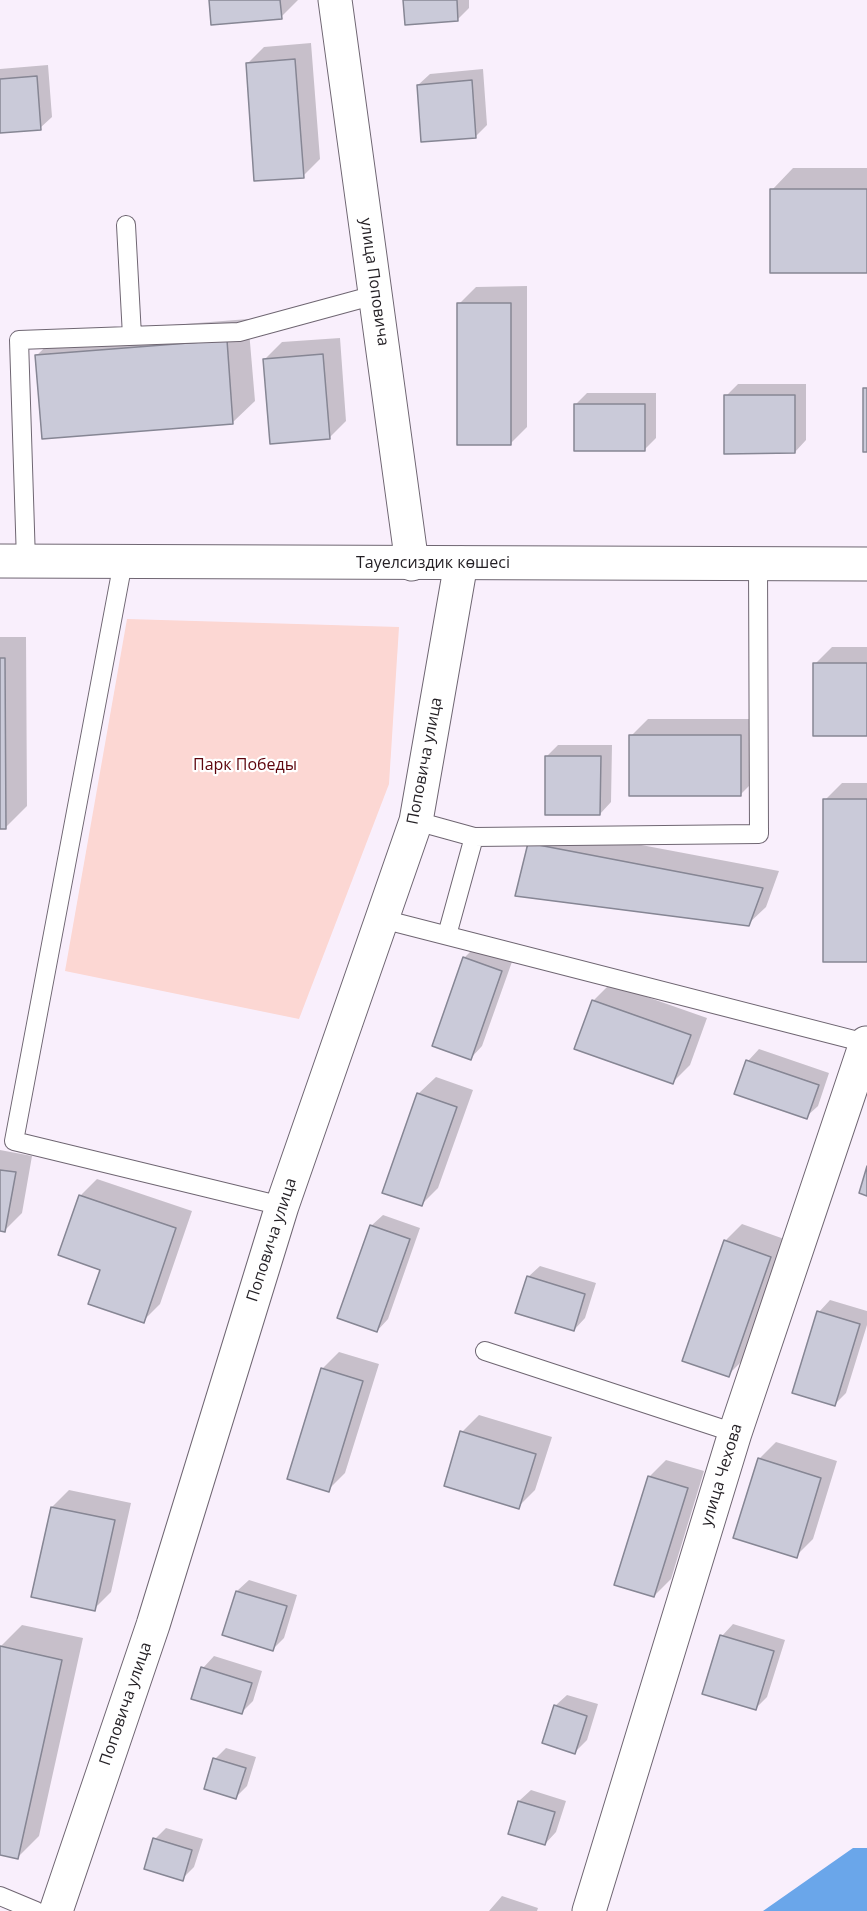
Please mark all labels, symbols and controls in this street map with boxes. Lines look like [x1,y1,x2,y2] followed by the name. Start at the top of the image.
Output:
[356,217,392,347] street label: улица Поповича
[356,553,510,573] street label: Тауелсиздик көшесі
[403,696,447,826] street label: Поповича улица
[193,755,297,775] park label: Парк Победы
[243,1176,301,1304] street label: Поповича улица
[697,1421,747,1529] street label: улица Чехова
[96,1640,156,1768] street label: Поповича улица

